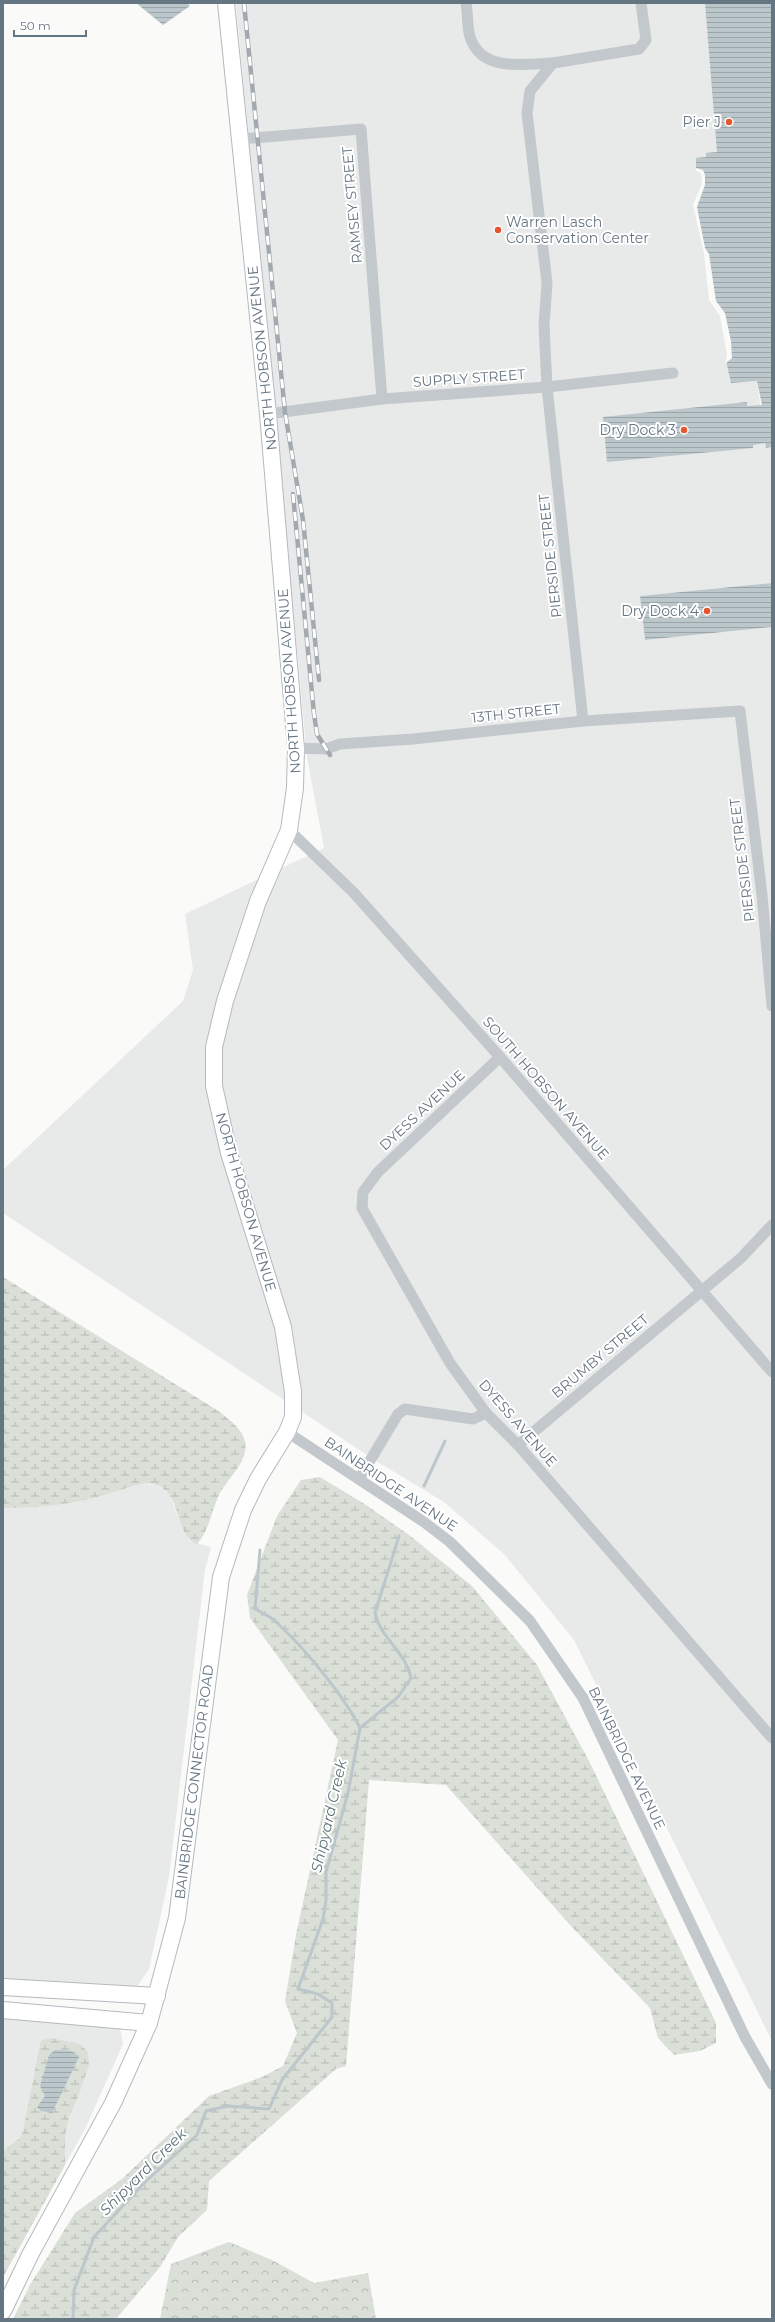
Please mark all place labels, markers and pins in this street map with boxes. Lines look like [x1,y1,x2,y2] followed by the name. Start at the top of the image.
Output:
[682,113,721,131] place label: Pier J
[724,117,734,127] marker: Pier J
[506,213,649,247] place label: Warren Lasch Conservation Center
[493,225,503,235] marker: Warren Lasch Conservation Center
[600,421,676,439] place label: Dry Dock 3
[679,425,689,435] marker: Dry Dock 3
[621,602,700,620] place label: Dry Dock 4
[702,606,712,616] marker: Dry Dock 4

